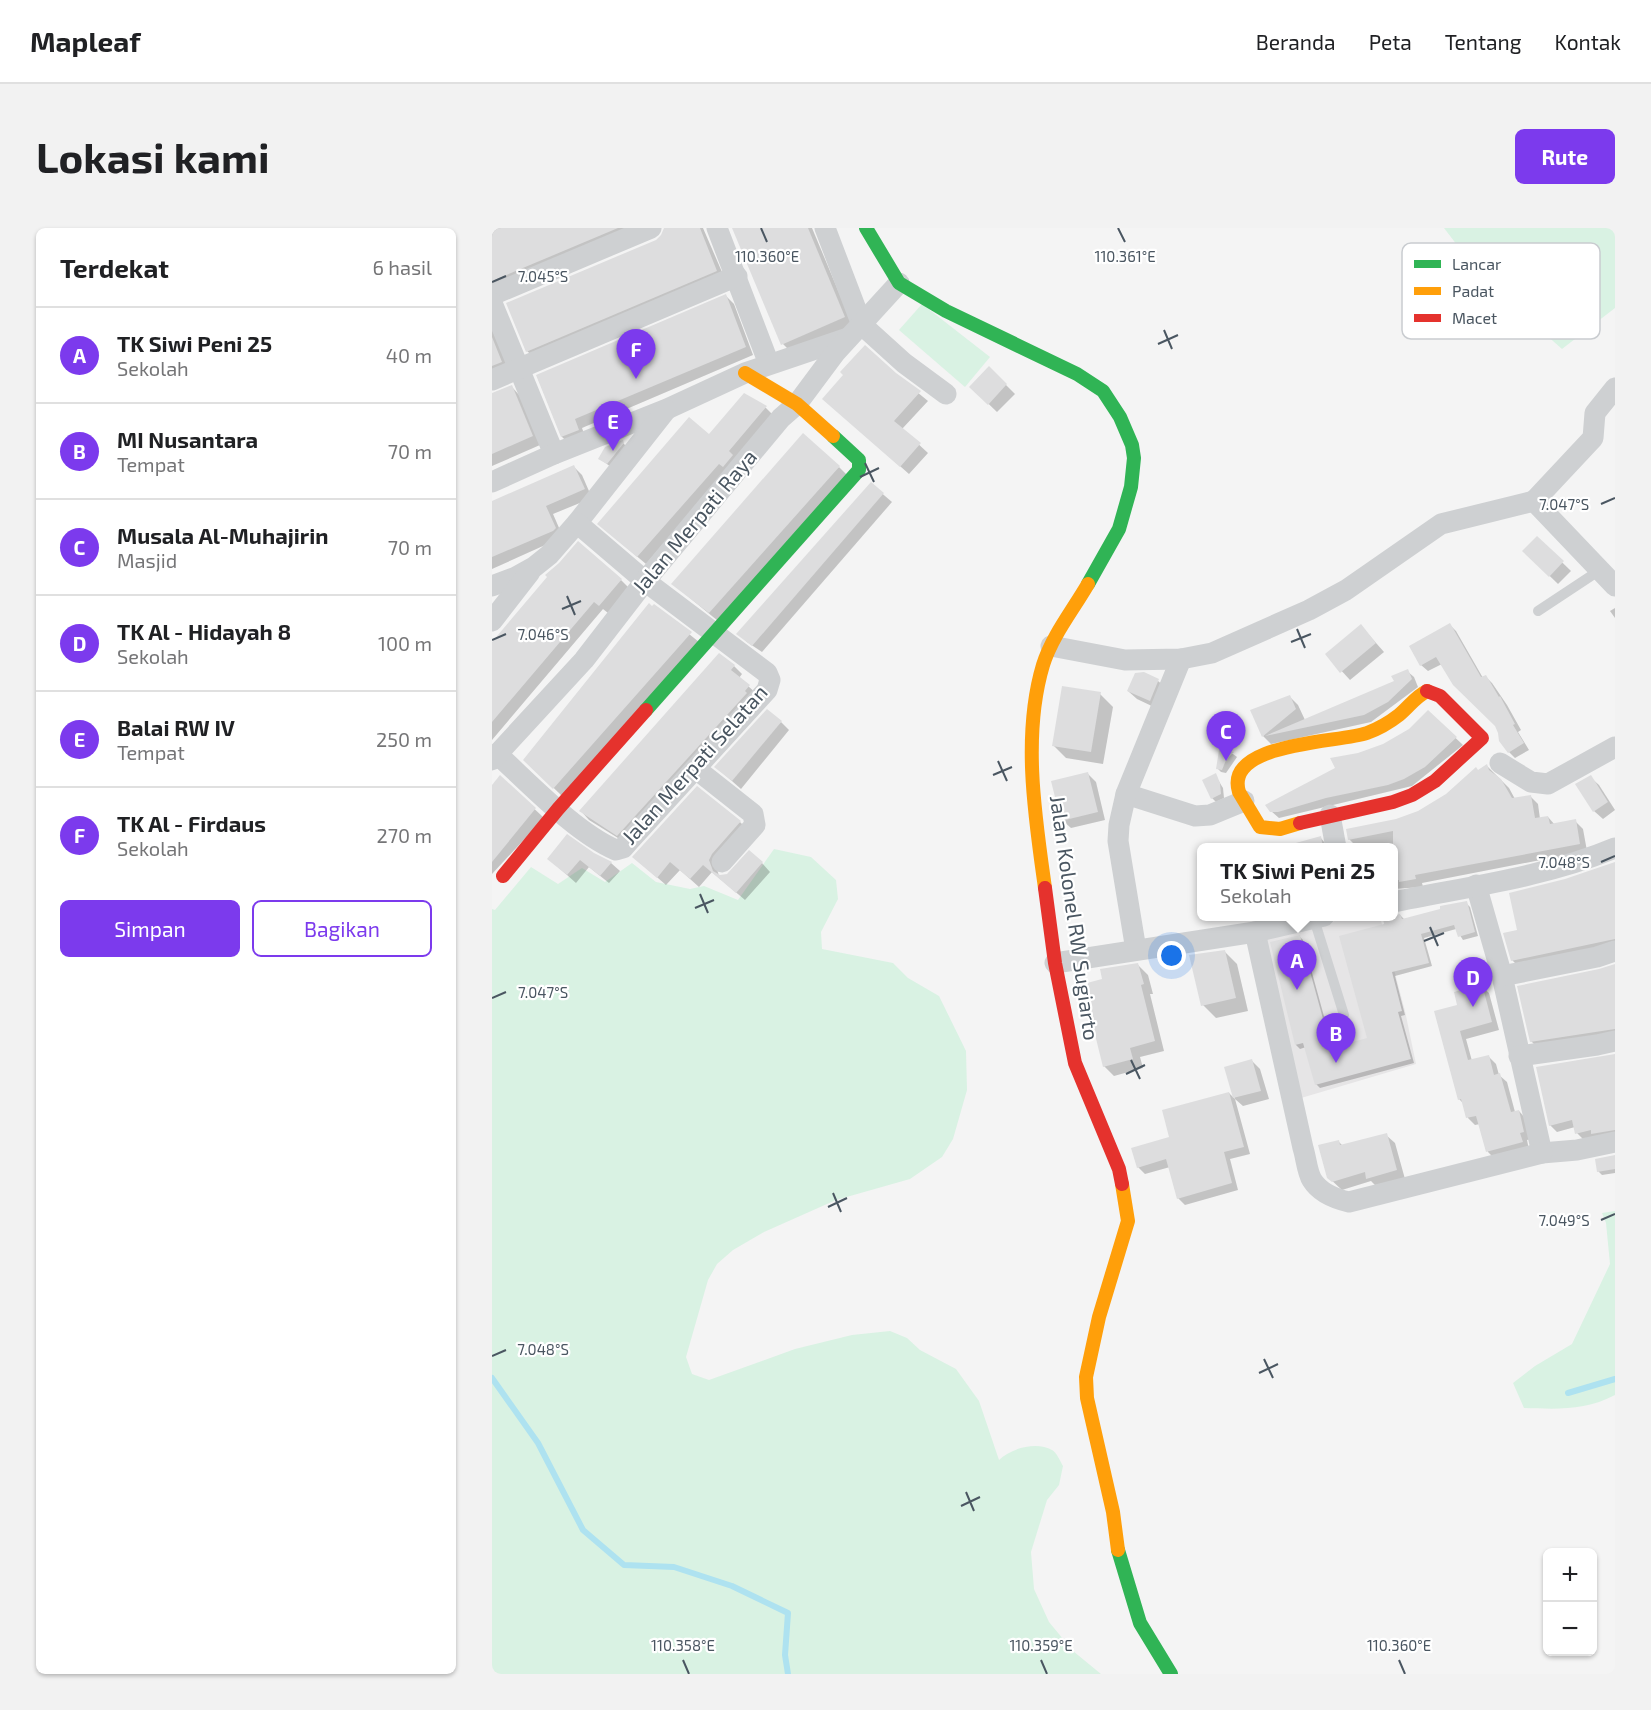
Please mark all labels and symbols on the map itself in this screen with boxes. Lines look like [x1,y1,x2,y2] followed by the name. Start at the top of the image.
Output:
[1402,243,1600,339] legend
[735,247,799,265] text: 110.360°E
[1094,247,1156,265] text: 110.361°E
[1452,254,1502,273] text: Lancar
[518,267,568,285] text: 7.045°S
[1452,281,1494,300] text: Padat
[1452,308,1497,327] text: Macet
[616,330,656,379] pin: F
[594,402,632,451] pin: E
[626,444,761,598] street label: Jalan Merpati Raya
[1539,495,1589,513] text: 7.047°S
[517,625,569,643] text: 7.046°S
[616,679,772,849] street label: Jalan Merpati Selatan
[1206,712,1246,761] pin: C
[1046,794,1105,1042] street label: Jalan Kolonel RW Sugiarto
[1538,853,1590,871] text: 7.048°S
[1278,940,1316,990] pin: A
[1157,941,1186,970] your location
[1454,958,1492,1007] pin: D
[518,983,568,1001] text: 7.047°S
[1316,1014,1356,1063] pin: B
[1538,1211,1590,1229] text: 7.049°S
[517,1340,569,1358] text: 7.048°S
[651,1636,715,1654] text: 110.358°E
[1009,1636,1073,1654] text: 110.359°E
[1367,1636,1431,1654] text: 110.360°E

